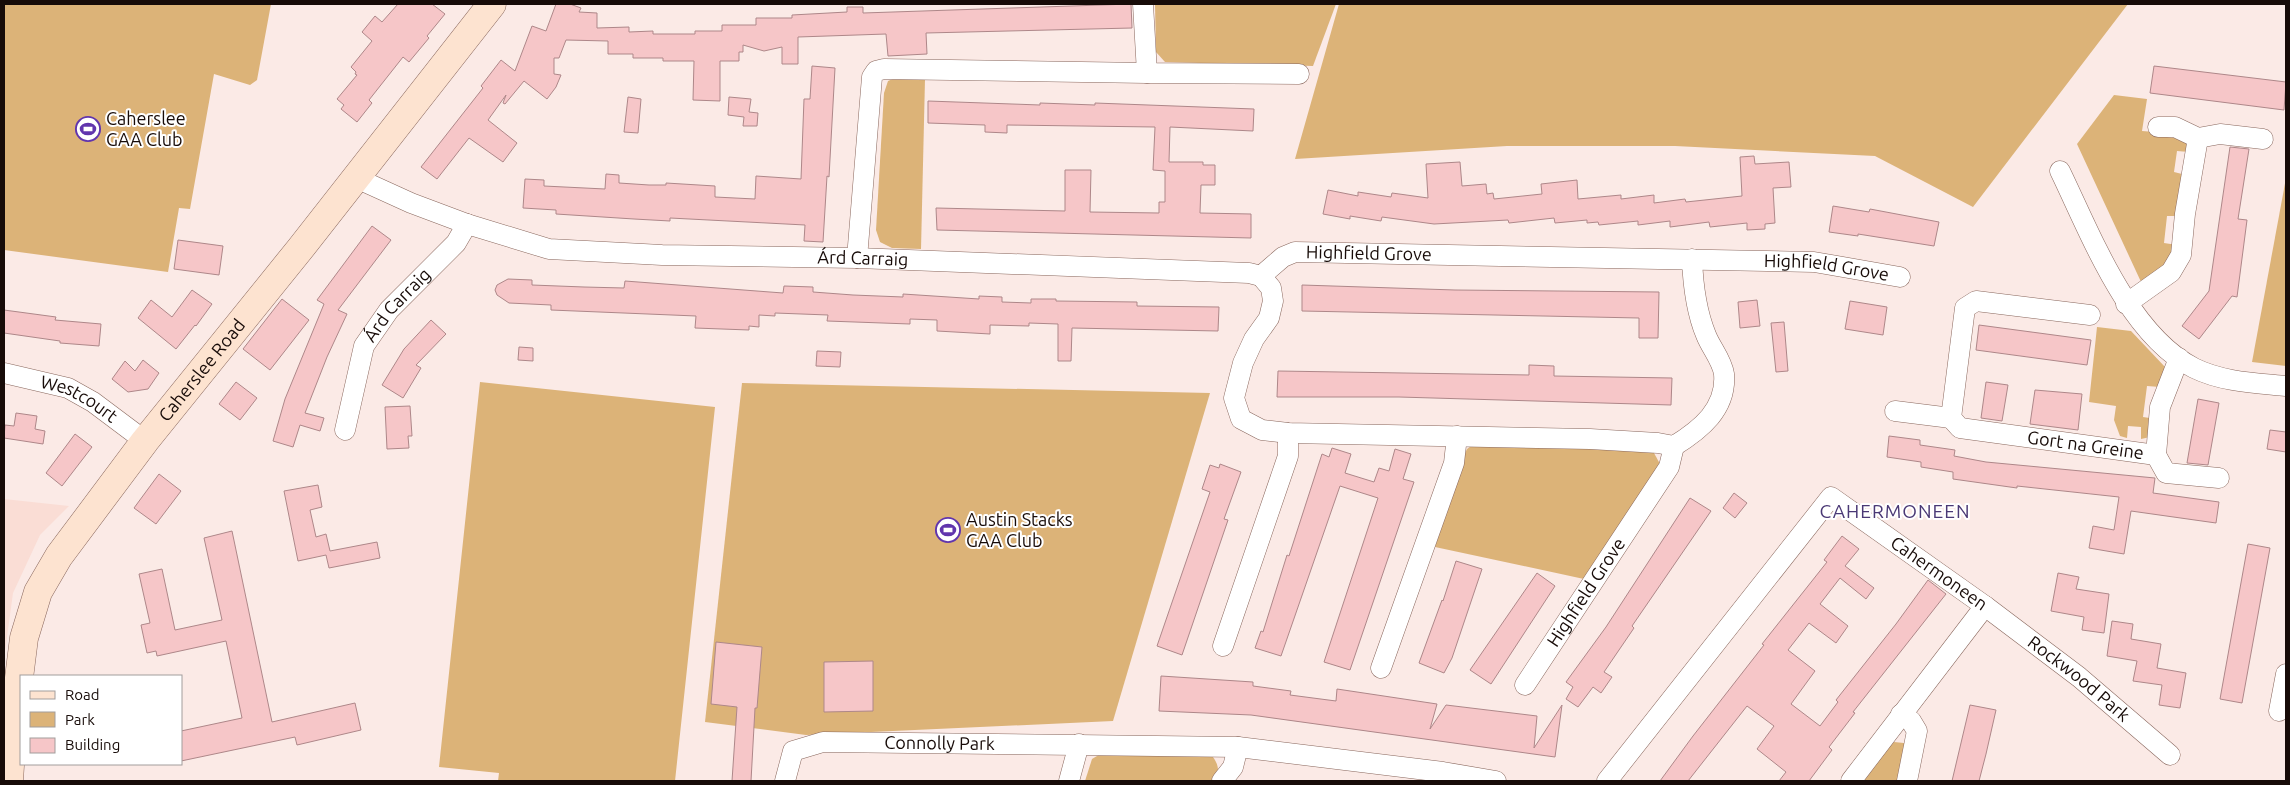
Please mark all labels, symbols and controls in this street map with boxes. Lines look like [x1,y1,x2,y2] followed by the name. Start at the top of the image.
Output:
[106,108,186,149] place label: Caherslee GAA Club
[75,116,101,142] sports icon: Caherslee GAA Club
[1306,241,1432,264] street label: Highfield Grove
[817,245,909,269] street label: Árd Carraig
[1764,250,1891,284] street label: Highfield Grove
[358,264,434,345] street label: Árd Carraig
[154,315,248,425] street label: Caherslee Road
[39,371,122,426] street label: Westcourt
[2026,426,2145,462] street label: Gort na Greine
[1820,500,1970,522] district label: CAHERMONEEN
[966,509,1073,550] place label: Austin Stacks GAA Club
[935,517,961,543] sports icon: Austin Stacks GAA Club
[1887,532,1992,614] street label: Cahermoneen
[1542,534,1628,650] street label: Highfield Grove
[2024,631,2134,725] street label: Rockwood Park
[20,675,182,765] legend
[65,686,100,703] text: Road
[65,711,95,728] text: Park
[884,732,995,753] street label: Connolly Park
[65,736,120,753] text: Building

